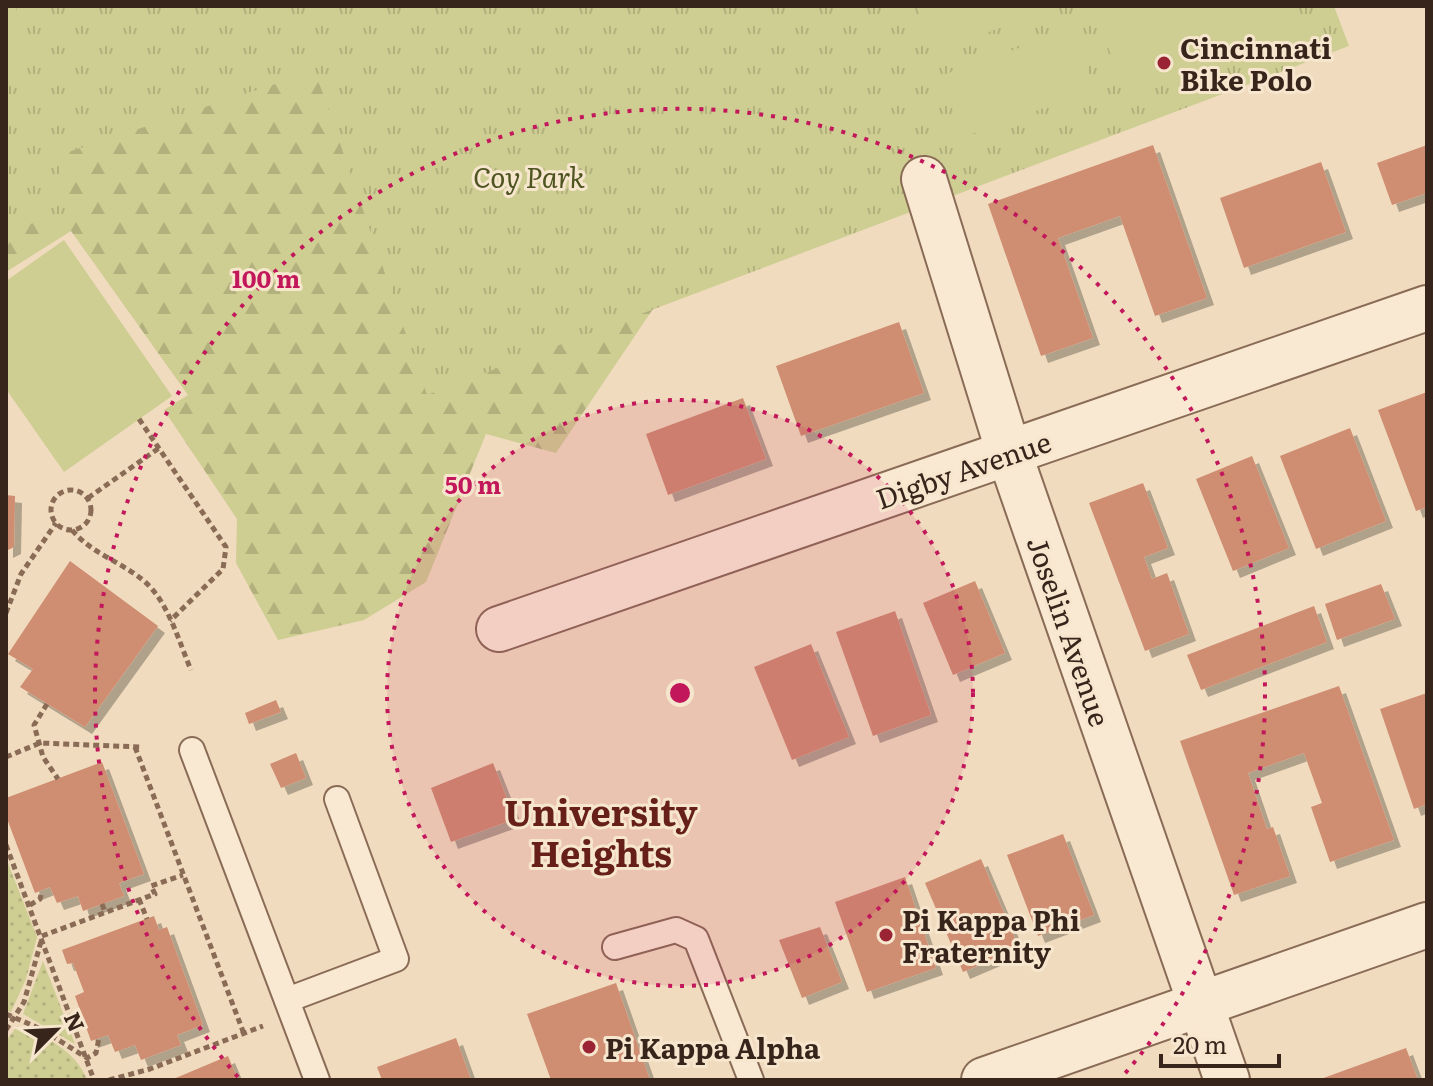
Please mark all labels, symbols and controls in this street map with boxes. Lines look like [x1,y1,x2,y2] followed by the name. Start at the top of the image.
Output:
[1180,26,1332,100] place label: Cincinnati Bike Polo
[1155,54,1173,72] marker: Cincinnati Bike Polo
[473,155,586,197] park label: Coy Park
[232,260,300,295] text: 100 m
[870,419,1056,519] street label: Digby Avenue
[445,466,501,501] text: 50 m
[1018,530,1122,732] street label: Joselin Avenue
[666,679,694,707] centre of rings
[504,784,698,878] district label: University Heights
[902,898,1080,972] place label: Pi Kappa Phi Fraternity
[877,926,895,944] marker: Pi Kappa Phi Fraternity
[16,990,96,1070] north arrow
[57,1006,94,1036] text: N
[1161,1018,1279,1068] scale bar
[605,1026,821,1068] place label: Pi Kappa Alpha
[1173,1026,1227,1061] text: 20 m
[580,1038,598,1056] marker: Pi Kappa Alpha

